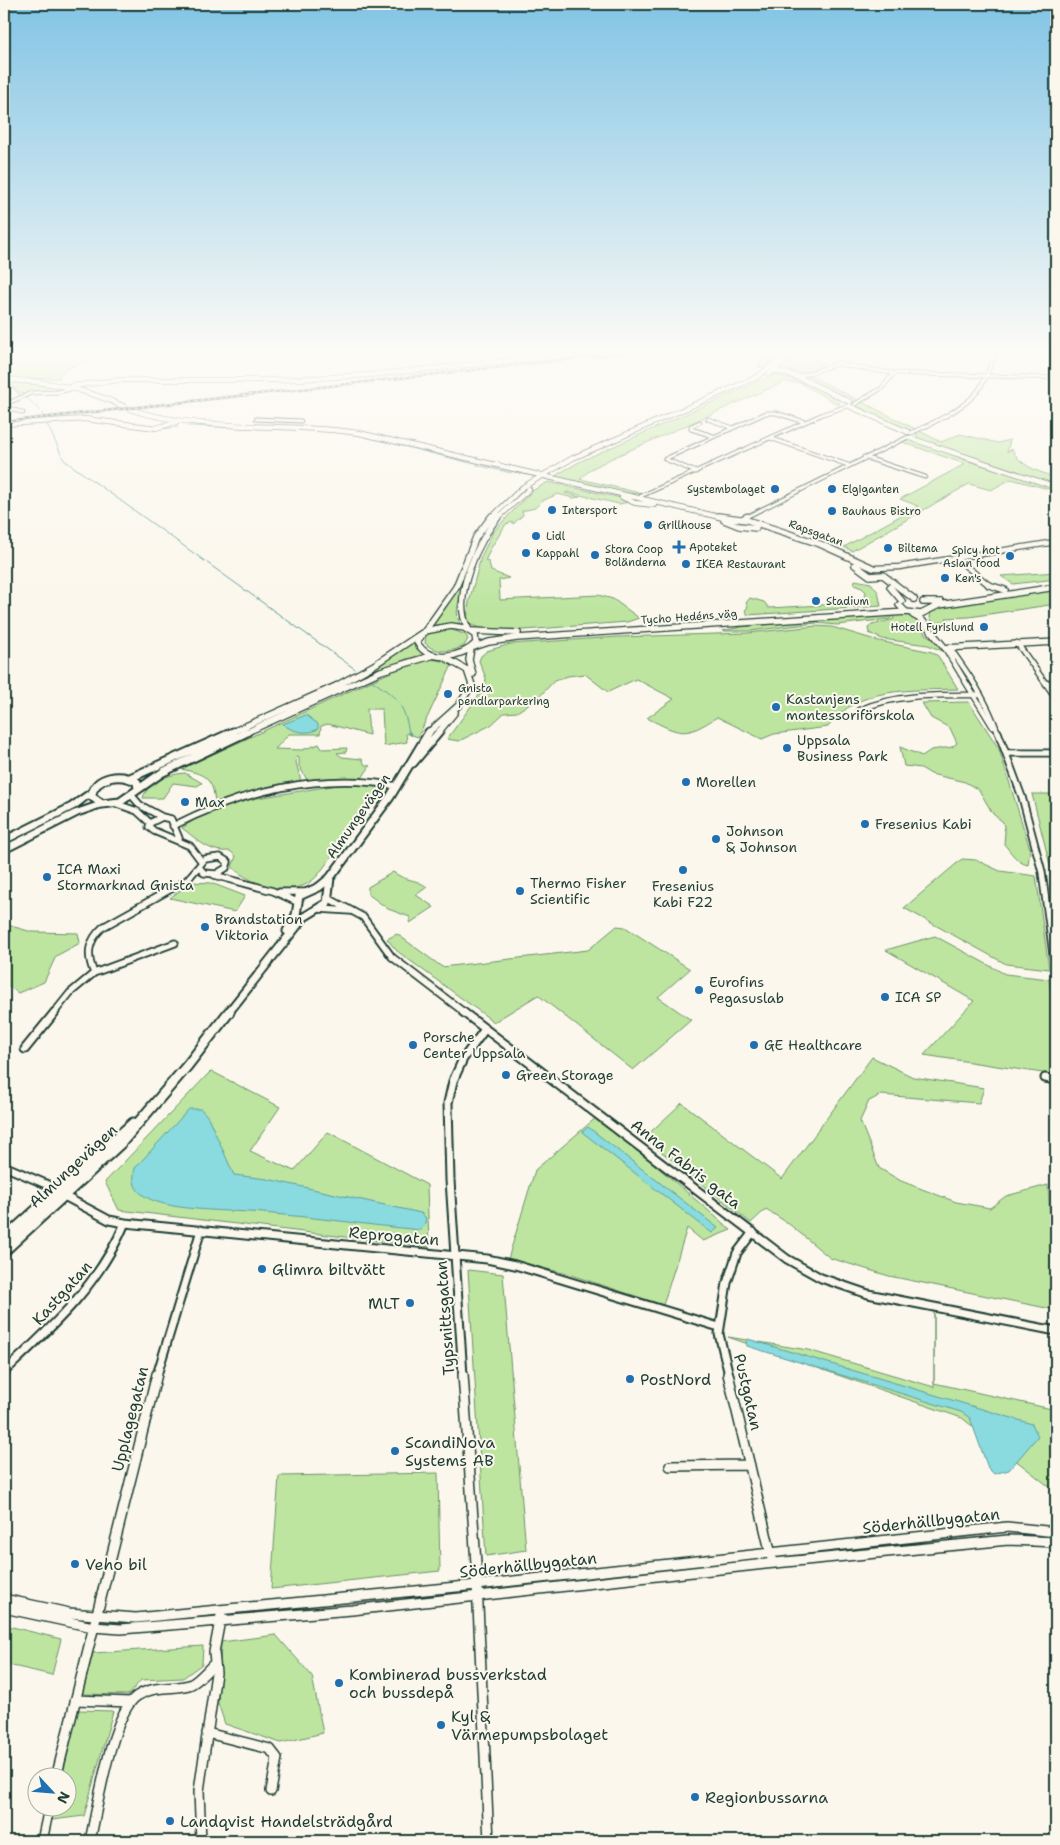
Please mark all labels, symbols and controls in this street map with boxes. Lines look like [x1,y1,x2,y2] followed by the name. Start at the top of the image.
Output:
[687,482,765,497] place label: Systembolaget
[842,482,899,497] place label: Elgiganten
[769,483,781,495] marker: Systembolaget
[826,483,838,495] marker: Elgiganten
[562,503,618,518] place label: Intersport
[546,504,558,516] marker: Intersport
[842,504,921,519] place label: Bauhaus Bistro
[826,505,838,517] marker: Bauhaus Bistro
[787,516,846,550] street label: Rapsgatan
[658,518,712,533] place label: Grillhouse
[642,519,654,531] marker: Grillhouse
[546,529,566,544] place label: Lidl
[530,530,542,542] marker: Lidl
[689,540,737,555] place label: Apoteket
[673,541,685,553] marker: Apoteket
[898,541,938,556] place label: Biltema
[605,542,666,570] place label: Stora Coop Boländerna
[882,542,894,554] marker: Biltema
[943,543,1000,571] place label: Spicy hot Asian food
[536,546,580,561] place label: Kappahl
[520,547,532,559] marker: Kappahl
[589,549,601,561] marker: Stora Coop Boländerna
[1004,550,1016,562] marker: Spicy hot Asian food
[696,557,786,572] place label: IKEA Restaurant
[680,558,692,570] marker: IKEA Restaurant
[955,571,982,586] place label: Ken's
[939,572,951,584] marker: Ken's
[826,594,870,609] place label: Stadium
[810,595,822,607] marker: Stadium
[640,606,738,628] street label: Tycho Hedéns väg
[891,620,974,635] place label: Hotell Fyrislund
[978,621,990,633] marker: Hotell Fyrislund
[458,681,550,709] place label: Gnista pendlarparkering
[442,688,454,700] marker: Gnista pendlarparkering
[786,690,915,724] place label: Kastanjens montessoriförskola
[770,701,782,713] marker: Kastanjens montessoriförskola
[797,731,888,765] place label: Uppsala Business Park
[781,742,793,754] marker: Uppsala Business Park
[322,770,394,862] street label: Almungevägen
[696,773,756,791] place label: Morellen
[680,776,692,788] marker: Morellen
[195,793,225,811] place label: Max
[179,796,191,808] marker: Max
[875,815,972,833] place label: Fresenius Kabi
[859,818,871,830] marker: Fresenius Kabi
[726,822,797,856] place label: Johnson & Johnson
[710,833,722,845] marker: Johnson & Johnson
[57,860,194,894] place label: ICA Maxi Stormarknad Gnista
[677,864,689,876] marker: Fresenius Kabi F22
[41,871,53,883] marker: ICA Maxi Stormarknad Gnista
[530,874,627,908] place label: Thermo Fisher Scientific
[652,877,714,911] place label: Fresenius Kabi F22
[514,885,526,897] marker: Thermo Fisher Scientific
[215,910,303,944] place label: Brandstation Viktoria
[199,921,211,933] marker: Brandstation Viktoria
[709,973,784,1007] place label: Eurofins Pegasuslab
[693,984,705,996] marker: Eurofins Pegasuslab
[895,988,941,1006] place label: ICA SP
[879,991,891,1003] marker: ICA SP
[423,1028,526,1062] place label: Porsche Center Uppsala
[764,1036,862,1054] place label: GE Healthcare
[407,1039,419,1051] marker: Porsche Center Uppsala
[748,1039,760,1051] marker: GE Healthcare
[516,1066,614,1084] place label: Green Storage
[500,1069,512,1081] marker: Green Storage
[627,1114,745,1214] street label: Anna Fabris gata
[24,1119,122,1212] street label: Almungevägen
[348,1222,440,1250] street label: Reprogatan
[27,1256,97,1330] street label: Kastgatan
[272,1259,385,1280] place label: Glimra biltvätt
[430,1260,459,1376] street label: Typsnittsgatan
[256,1263,268,1275] marker: Glimra biltvätt
[368,1293,400,1314] place label: MLT
[404,1297,416,1309] marker: MLT
[729,1352,767,1433] street label: Pustgatan
[107,1364,153,1474] street label: Upplagegatan
[640,1369,711,1390] place label: PostNord
[624,1373,636,1385] marker: PostNord
[405,1432,495,1471] place label: ScandiNova Systems AB
[389,1445,401,1457] marker: ScandiNova Systems AB
[861,1503,1001,1539] street label: Söderhällbygatan
[458,1547,598,1583] street label: Söderhällbygatan
[85,1554,147,1575] place label: Veho bil
[69,1558,81,1570] marker: Veho bil
[349,1664,547,1703] place label: Kombinerad bussverkstad och bussdepå
[333,1677,345,1689] marker: Kombinerad bussverkstad och bussdepå
[451,1706,608,1745] place label: Kyl & Värmepumpsbolaget
[435,1719,447,1731] marker: Kyl & Värmepumpsbolaget
[28,1768,78,1818] north arrow
[705,1787,828,1808] place label: Regionbussarna
[53,1789,74,1807] text: N
[689,1791,701,1803] marker: Regionbussarna
[180,1811,393,1832] place label: Landqvist Handelsträdgård
[164,1815,176,1827] marker: Landqvist Handelsträdgård

